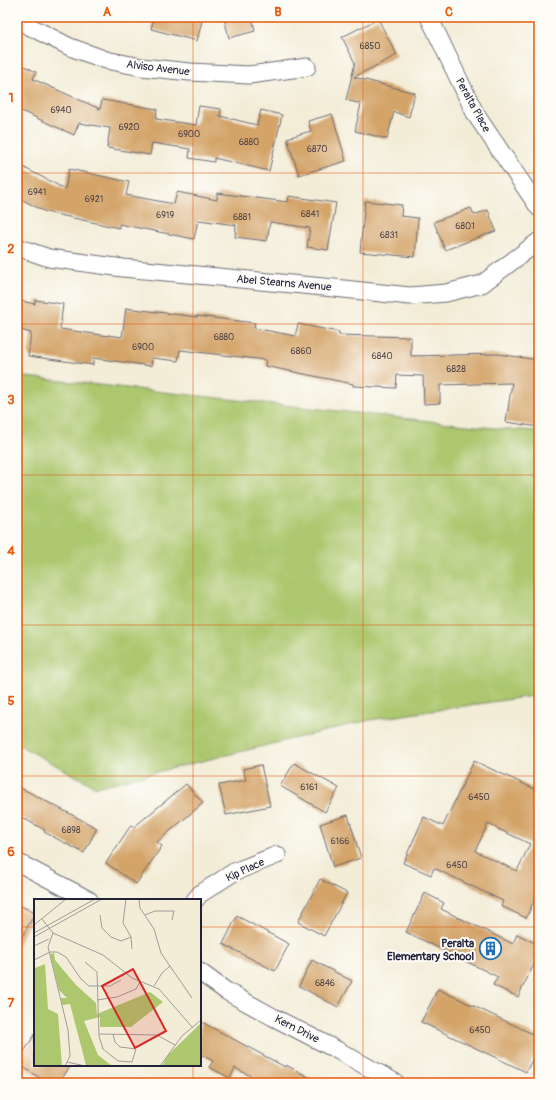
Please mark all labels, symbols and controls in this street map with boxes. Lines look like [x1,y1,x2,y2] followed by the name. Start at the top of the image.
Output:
[103,4,112,20] text: A
[274,4,282,20] text: B
[445,4,453,20] text: C
[360,41,380,52] house number: 6850
[126,58,191,78] street label: Alviso Avenue
[453,76,493,135] street label: Peralta Place
[8,90,14,106] text: 1
[50,105,72,116] house number: 6940
[118,122,140,133] house number: 6920
[178,129,200,140] house number: 6900
[239,137,259,148] house number: 6880
[307,144,327,155] house number: 6870
[28,187,46,198] house number: 6941
[85,194,103,205] house number: 6921
[301,209,319,220] house number: 6841
[156,210,174,221] house number: 6919
[233,212,251,223] house number: 6881
[455,221,475,232] house number: 6801
[380,230,398,241] house number: 6831
[7,241,15,257] text: 2
[236,272,333,294] street label: Abel Stearns Avenue
[214,332,234,343] house number: 6880
[132,342,154,353] house number: 6900
[290,346,312,357] house number: 6860
[371,351,393,362] house number: 6840
[446,364,466,375] house number: 6828
[7,392,15,408] text: 3
[7,543,15,559] text: 4
[7,693,15,709] text: 5
[300,782,318,793] house number: 6161
[468,792,490,803] house number: 6450
[62,825,81,836] house number: 6898
[330,836,350,847] house number: 6166
[7,844,15,860] text: 6
[224,855,267,885] street label: Kip Place
[446,860,468,871] house number: 6450
[34,899,201,1066] inset map
[477,936,503,962] building icon: Peralta Elementary School
[387,937,474,963] place label: Peralta Elementary School
[315,978,335,989] house number: 6846
[8,995,15,1011] text: 7
[273,1012,322,1046] street label: Kern Drive
[469,1025,491,1036] house number: 6450

